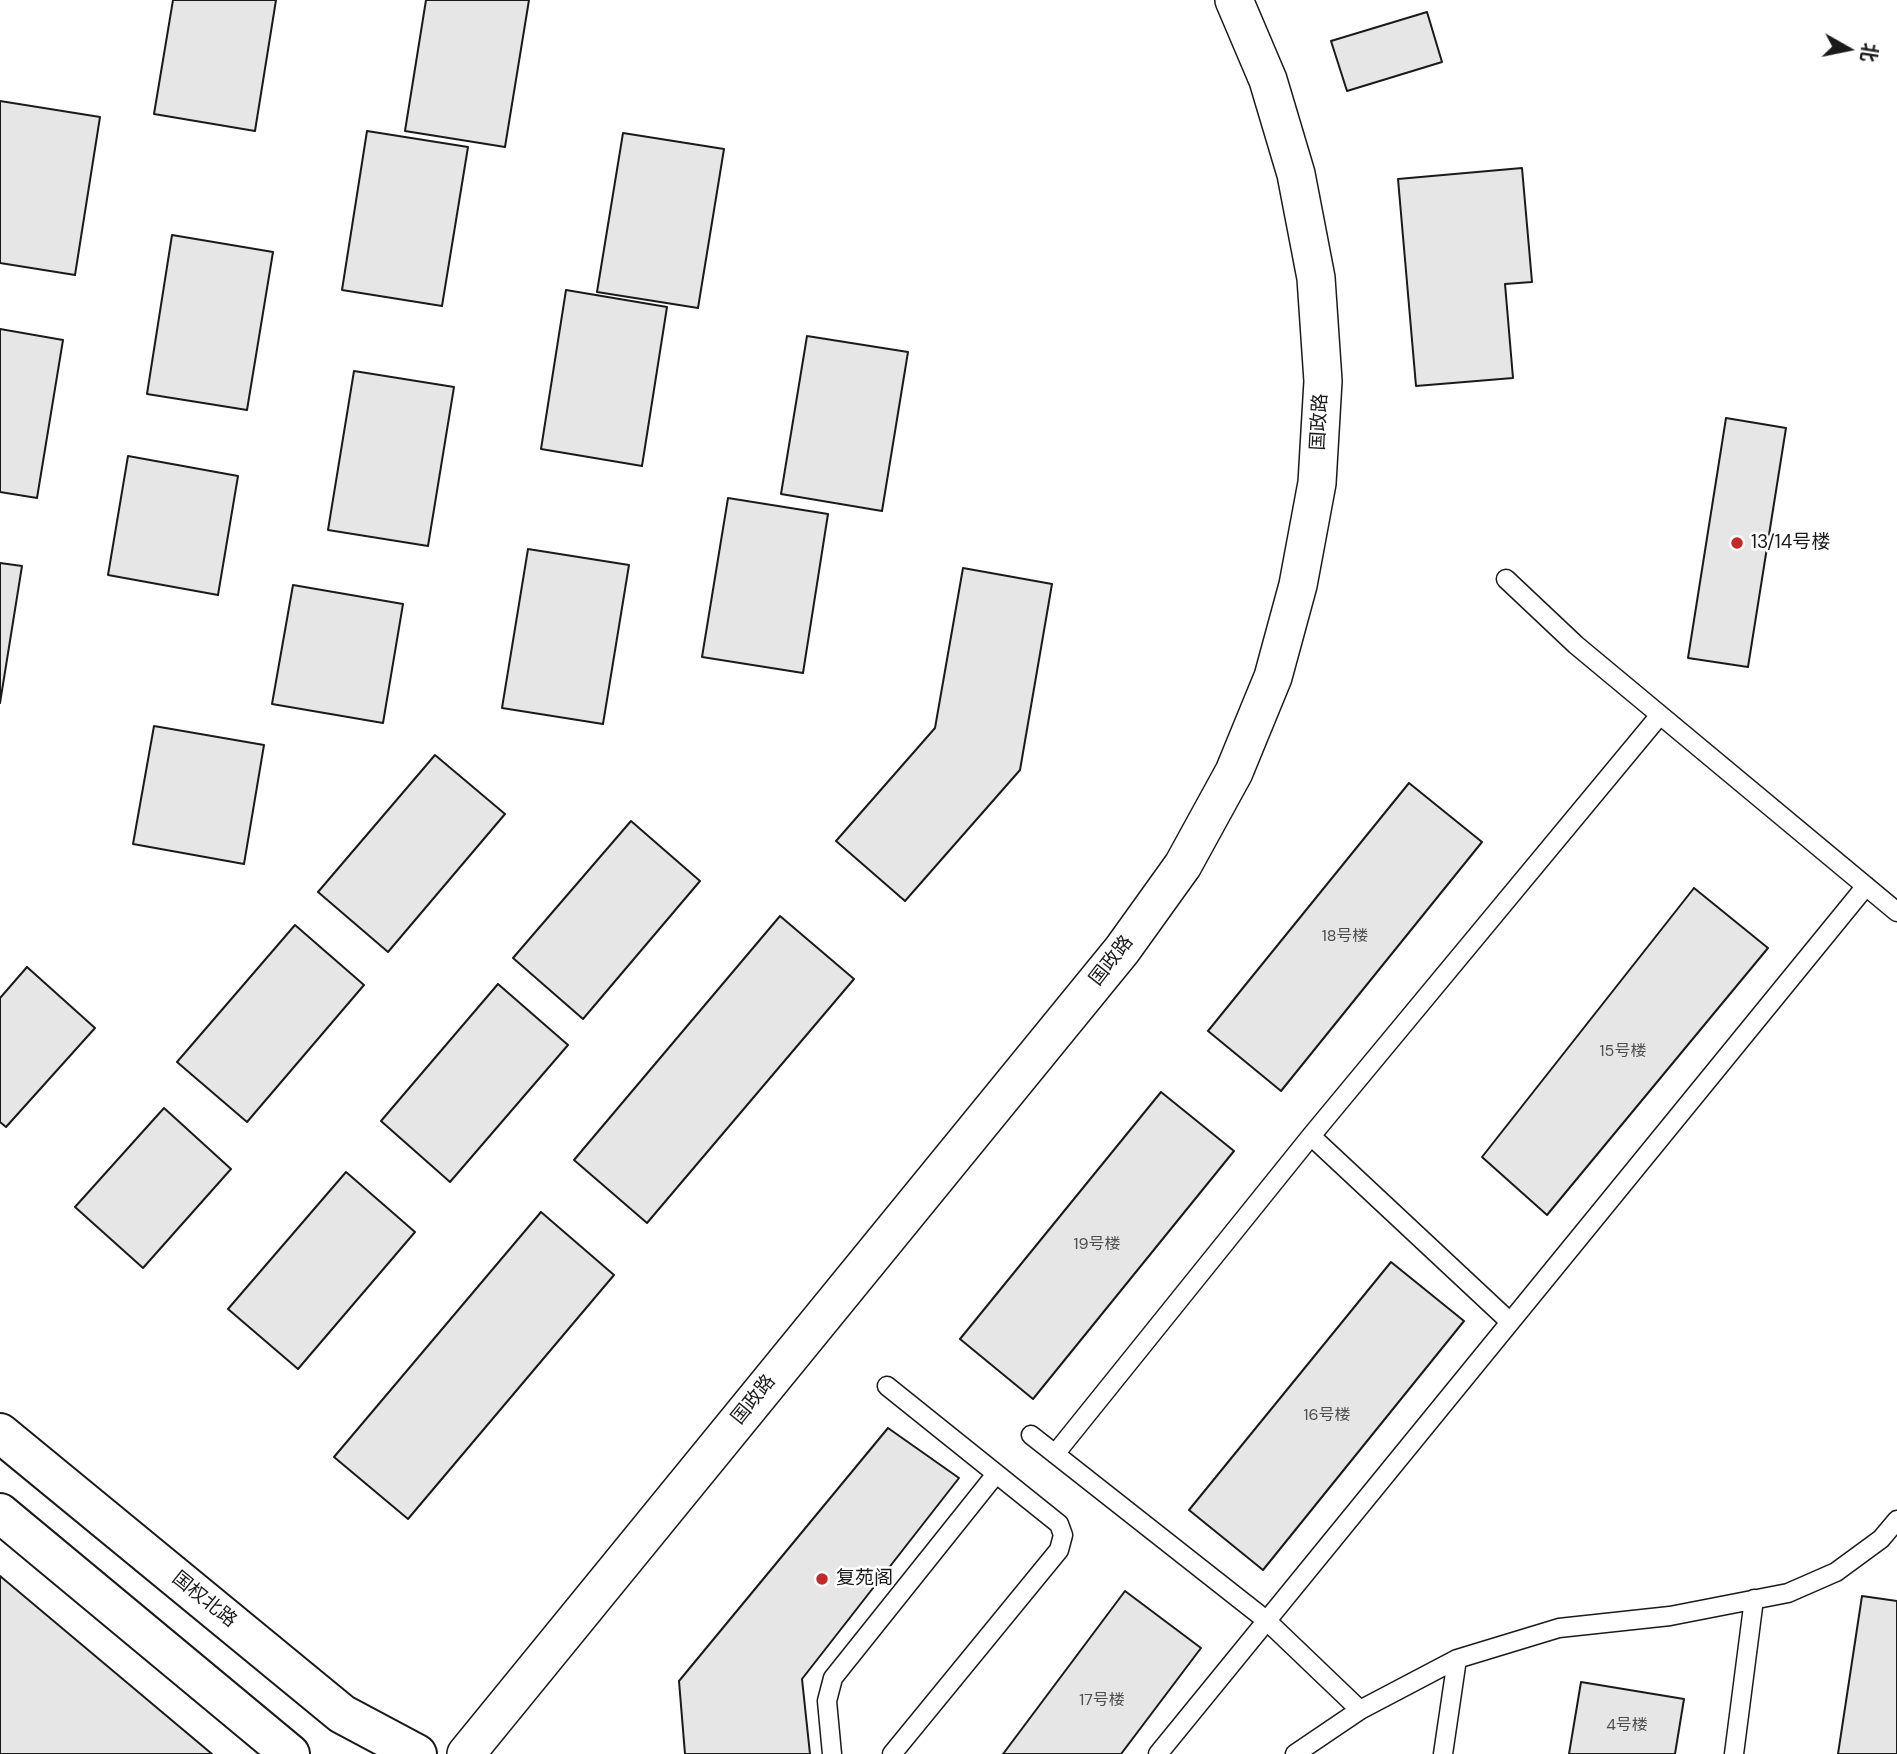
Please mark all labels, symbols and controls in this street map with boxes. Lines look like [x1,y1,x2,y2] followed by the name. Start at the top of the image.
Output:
[1813,14,1883,84] north arrow
[1855,41,1883,64] text: 北
[1307,393,1333,451] street label: 国政路
[1751,532,1830,554] place label: 13/14号楼
[1729,535,1745,551] marker: 13/14号楼
[1322,927,1368,947] house number: 18号楼
[1085,932,1139,990] street label: 国政路
[1600,1042,1646,1062] house number: 15号楼
[1073,1235,1121,1255] house number: 19号楼
[727,1371,781,1429] street label: 国政路
[1303,1406,1351,1426] house number: 16号楼
[167,1567,241,1633] street label: 国权北路
[836,1568,893,1590] place label: 复苑阁
[814,1571,830,1587] marker: 复苑阁
[1079,1691,1125,1711] house number: 17号楼
[1606,1716,1648,1736] house number: 4号楼

